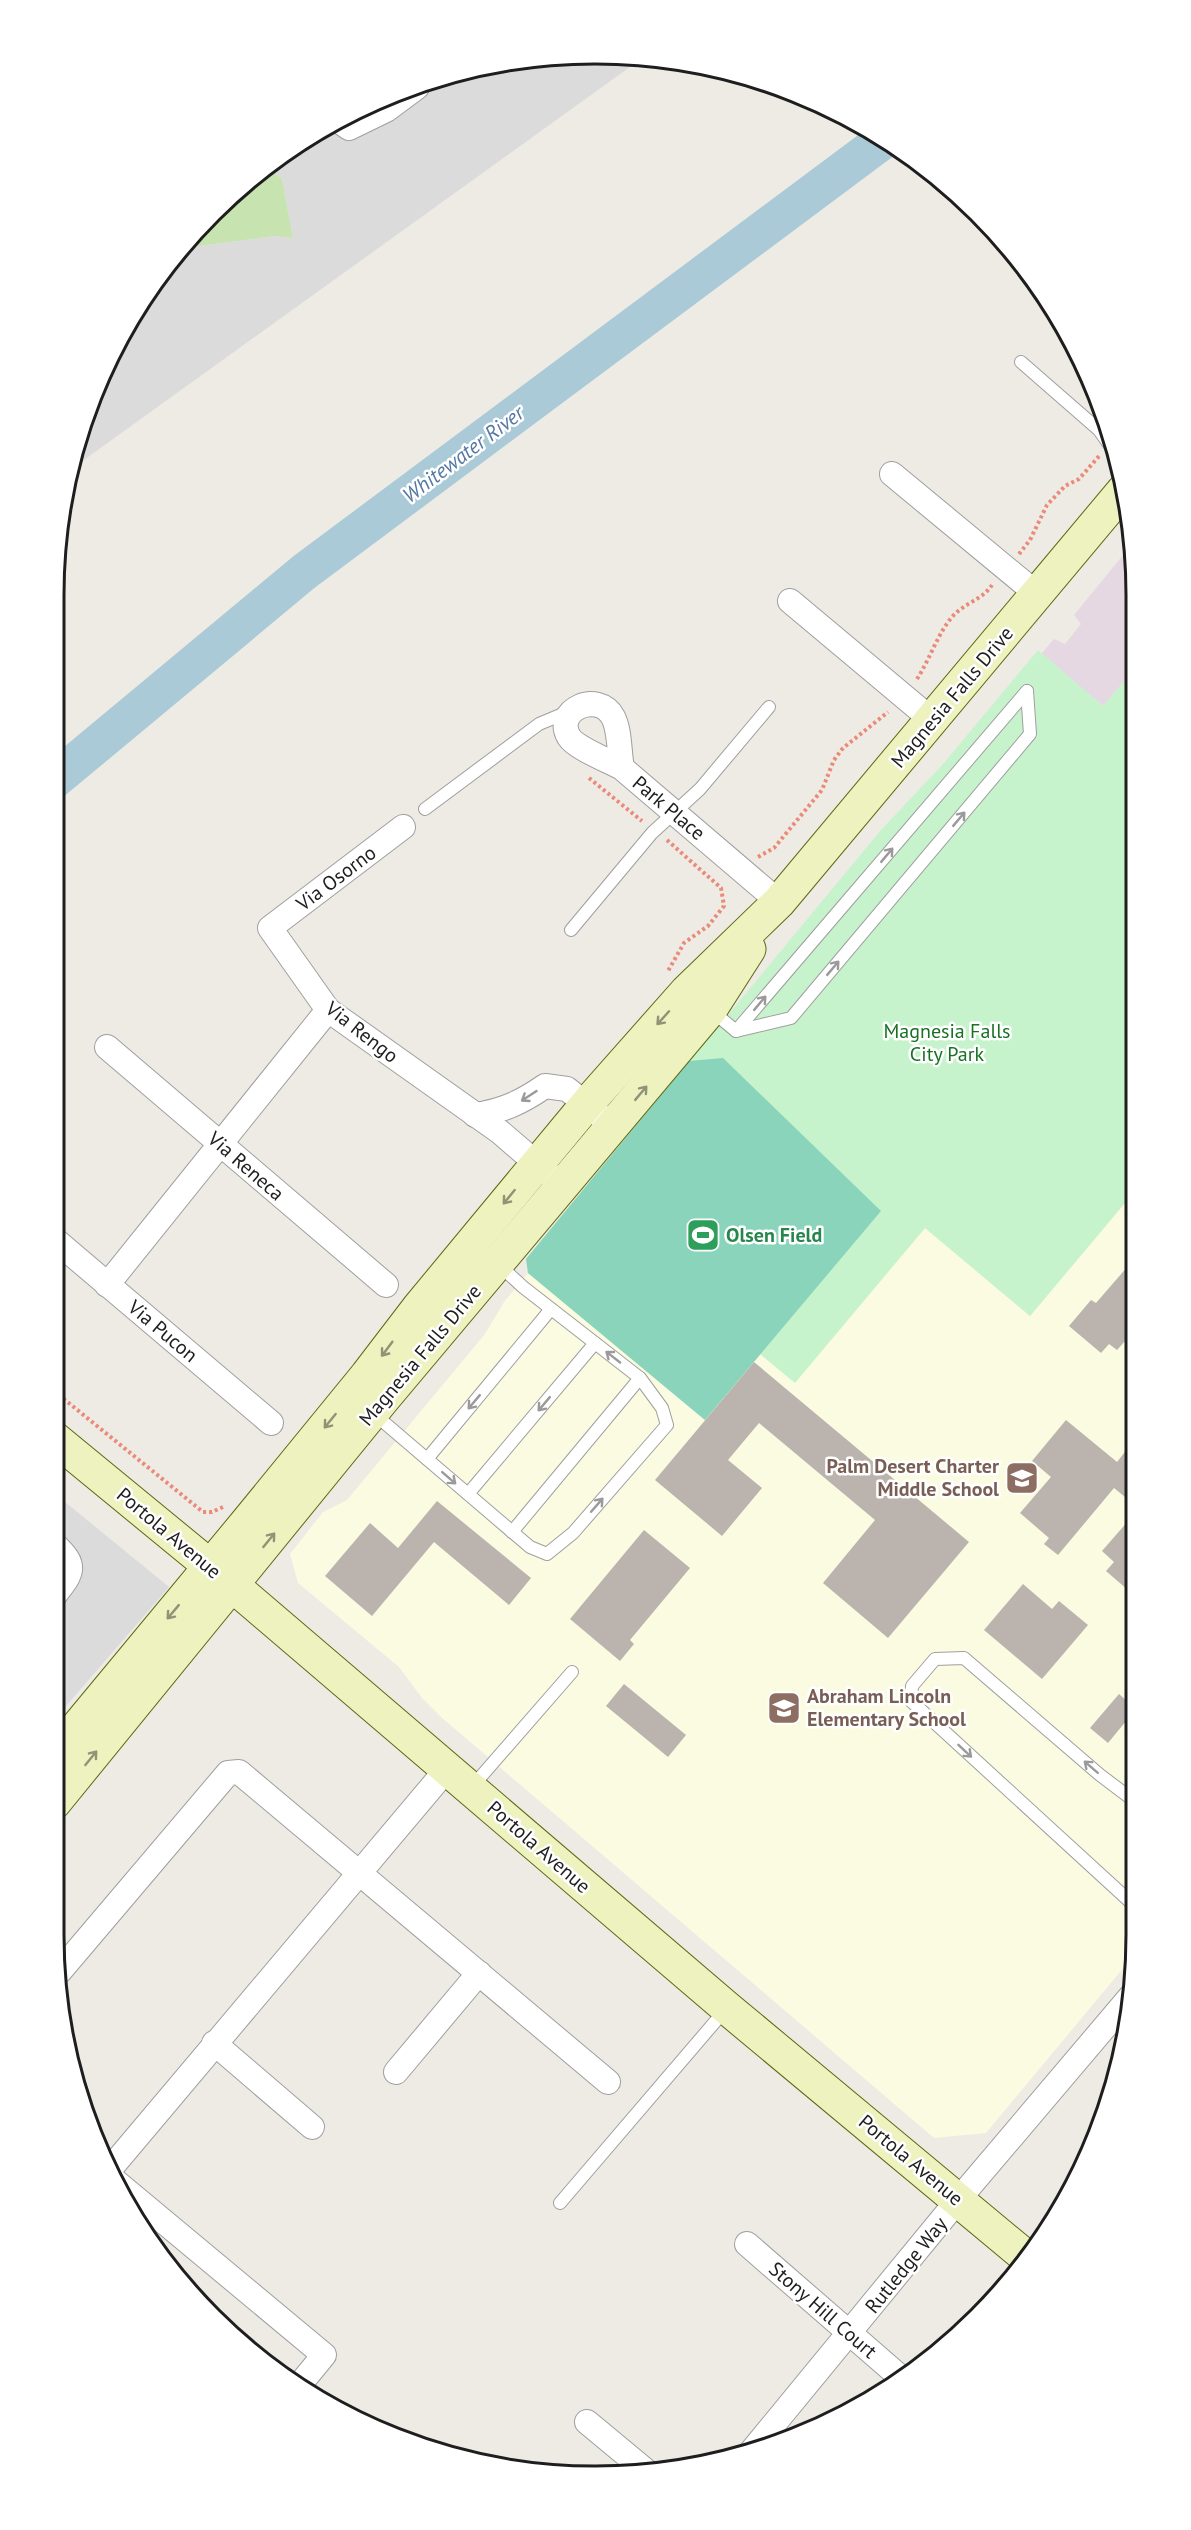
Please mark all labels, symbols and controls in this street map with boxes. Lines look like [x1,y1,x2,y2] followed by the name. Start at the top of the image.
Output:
[397,398,531,509] water label: Whitewater River
[885,621,1019,773] street label: Magnesia Falls Drive
[627,770,711,846] street label: Park Place
[952,811,965,827] one-way arrow
[290,840,381,917] street label: Via Osorno
[880,848,894,863] one-way arrow
[826,961,840,976] one-way arrow
[320,995,404,1069] street label: Via Rengo
[754,995,767,1011] one-way arrow
[656,1010,670,1025] one-way arrow
[884,1018,1010,1067] park label: Magnesia Falls City Park
[634,1086,648,1101] one-way arrow
[521,1091,538,1103] one-way arrow
[202,1125,290,1206] street label: Via Reneca
[503,1189,516,1205] one-way arrow
[685,1217,721,1253] sports icon: Olsen Field
[726,1222,822,1248] place label: Olsen Field
[353,1279,487,1431] street label: Magnesia Falls Drive
[122,1294,203,1368] street label: Via Pucon
[380,1341,393,1357] one-way arrow
[605,1350,621,1363] one-way arrow
[467,1394,480,1410] one-way arrow
[537,1396,550,1412] one-way arrow
[323,1413,337,1428] one-way arrow
[826,1453,999,1502] place label: Palm Desert Charter Middle School
[1004,1460,1040,1496] school or university icon: Palm Desert Charter Middle School
[441,1471,456,1485] one-way arrow
[111,1482,227,1584] street label: Portola Avenue
[590,1498,604,1513] one-way arrow
[263,1532,276,1548] one-way arrow
[166,1604,180,1619] one-way arrow
[807,1683,966,1732] place label: Abraham Lincoln Elementary School
[766,1690,802,1726] school or university icon: Abraham Lincoln Elementary School
[958,1744,973,1758] one-way arrow
[84,1751,98,1766] one-way arrow
[1083,1760,1099,1773] one-way arrow
[482,1795,596,1899] street label: Portola Avenue
[853,2109,969,2211] street label: Portola Avenue
[859,2211,953,2319] street label: Rutledge Way
[764,2256,883,2364] street label: Stony Hill Court

